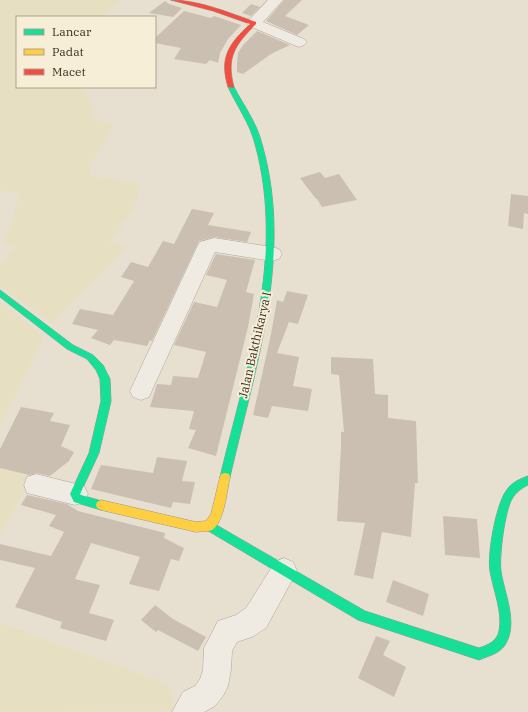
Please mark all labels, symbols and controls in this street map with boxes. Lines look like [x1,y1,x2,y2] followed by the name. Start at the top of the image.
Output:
[16,16,156,88] legend
[52,24,92,39] text: Lancar
[52,44,84,59] text: Padat
[52,64,86,79] text: Macet
[235,290,274,399] street label: Jalan Bakthikarya I

